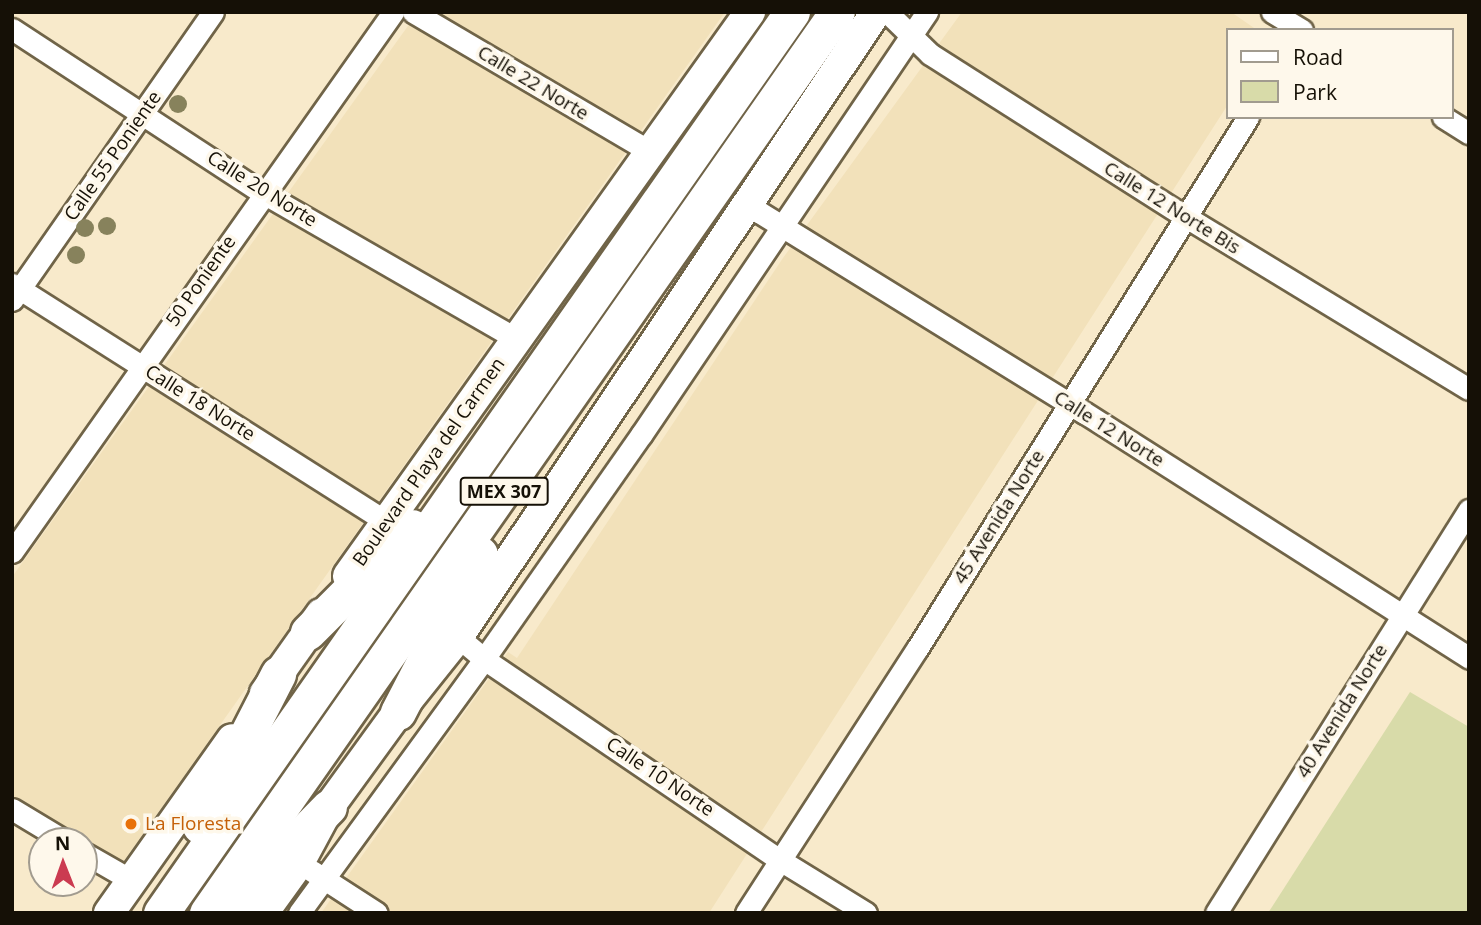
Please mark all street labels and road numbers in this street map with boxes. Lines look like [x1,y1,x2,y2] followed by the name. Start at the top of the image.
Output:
[473,41,593,125] street label: Calle 22 Norte
[60,87,166,225] street label: Calle 55 Poniente
[203,146,321,232] street label: Calle 20 Norte
[1100,157,1244,259] street label: Calle 12 Norte Bis
[161,231,241,331] street label: 50 Poniente
[348,353,510,571] street label: Boulevard Playa del Carmen
[141,360,259,446] street label: Calle 18 Norte
[1050,386,1168,472] street label: Calle 12 Norte
[949,446,1049,588] street label: 45 Avenida Norte
[458,476,550,505] road number: MEX 307
[1292,640,1392,782] street label: 40 Avenida Norte
[602,733,718,821] street label: Calle 10 Norte

